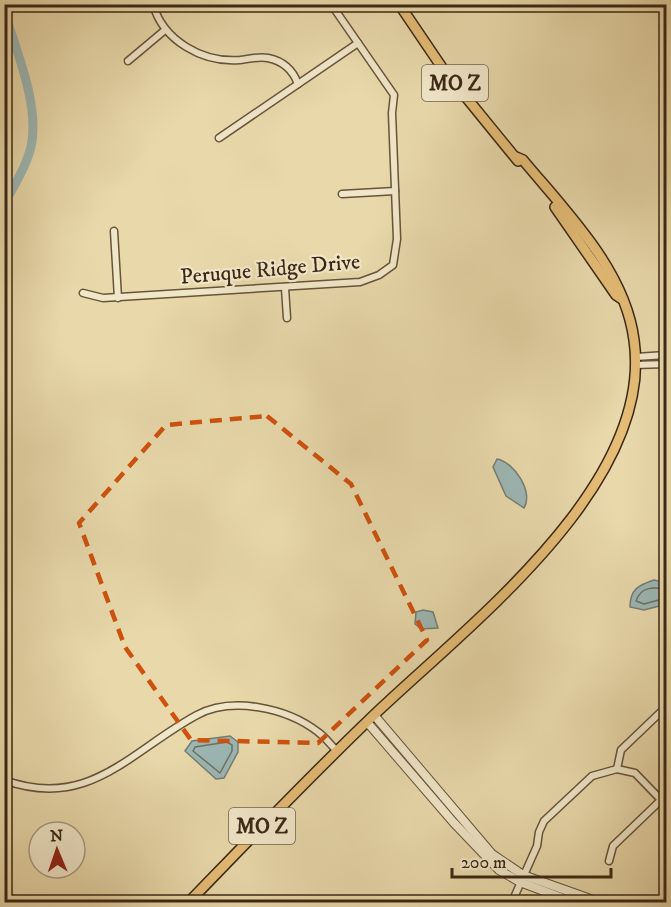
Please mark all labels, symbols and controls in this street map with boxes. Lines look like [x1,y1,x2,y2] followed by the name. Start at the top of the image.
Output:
[422,65,488,101] road number: MO Z
[179,248,361,291] street label: Peruque Ridge Drive
[229,808,295,844] road number: MO Z
[27,820,87,880] north arrow
[50,826,63,846] text: N
[452,841,611,879] scale bar
[461,852,507,874] text: 200 m

